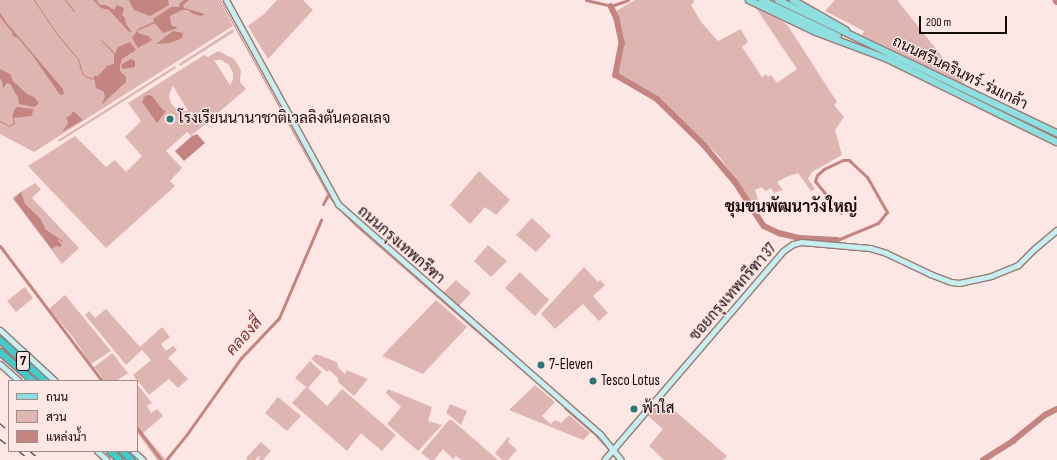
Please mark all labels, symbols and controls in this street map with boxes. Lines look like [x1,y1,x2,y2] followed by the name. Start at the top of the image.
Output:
[921,8,1009,34] scale bar
[926,15,951,30] text: 200 m
[890,32,1030,114] street label: ถนนศรีนครินทร์-ร่มเกล้า
[178,110,390,128] place label: โรงเรียนนานาชาติเวลลิงตันคอลเลจ
[165,114,175,124] marker: โรงเรียนนานาชาติเวลลิงตันคอลเลจ
[725,198,857,218] district label: ชุมชนพัฒนาวังใหญ่
[354,202,448,288] street label: ถนนกรุงเทพกรีฑา
[686,240,780,344] street label: ซอยกรุงเทพกรีฑา 37
[223,314,267,360] water label: คลองสี่
[15,349,31,373] road number: 7
[549,356,593,374] place label: 7-Eleven
[536,360,546,370] marker: 7-Eleven
[601,372,660,390] place label: Tesco Lotus
[588,376,598,386] marker: Tesco Lotus
[8,380,138,452] legend
[46,390,68,405] text: ถนน
[642,400,674,418] place label: ฟ้าใส
[629,404,639,414] marker: ฟ้าใส
[46,410,67,425] text: สวน
[46,430,86,445] text: แหล่งน้ำ

